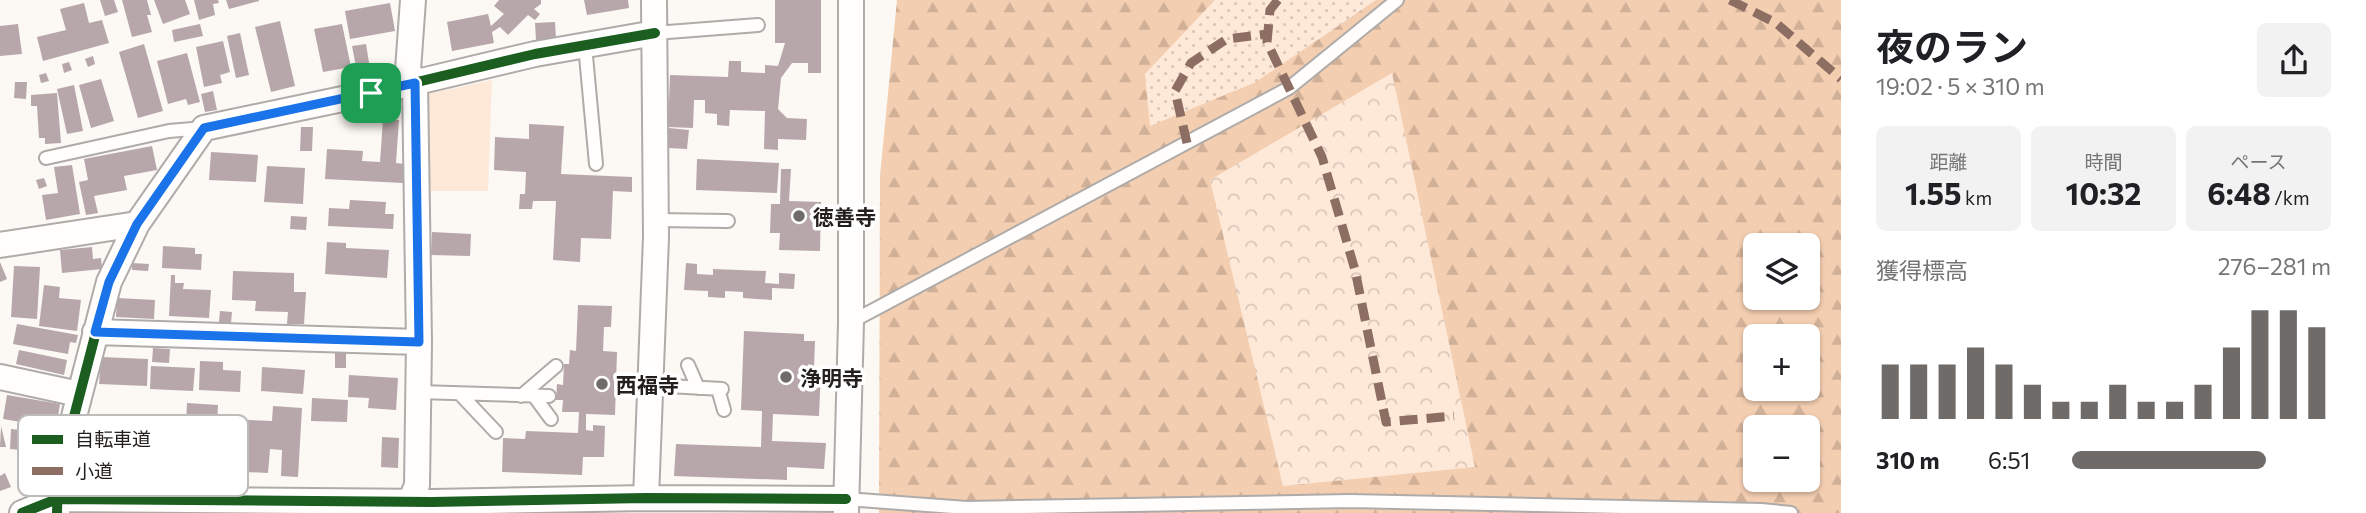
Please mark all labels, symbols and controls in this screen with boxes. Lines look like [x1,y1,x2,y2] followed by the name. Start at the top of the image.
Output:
[1876,22,2028,69] text: 夜のラン
[2257,23,2331,97] button: share
[341,63,401,123] pin
[1876,72,2045,100] text: 19:02 · 5 × 310 m
[352,74,390,112] icon: arrive
[1929,150,1968,173] text: 距離
[2084,150,2123,173] text: 時間
[2230,150,2287,173] text: ペース
[1905,174,1961,211] text: 1.55
[2066,174,2141,211] text: 10:32
[2207,174,2271,211] text: 6:48
[1961,186,1992,209] text: km
[2271,186,2310,209] text: /km
[813,204,876,229] place label: 徳善寺
[791,208,807,224] marker: 徳善寺
[1743,233,1820,492] map controls
[1743,233,1820,310] button: layers
[2218,252,2331,280] text: 276–281 m
[1876,256,1968,284] text: 獲得標高
[1743,324,1820,401] button: +
[800,365,863,390] place label: 浄明寺
[778,369,794,385] marker: 浄明寺
[616,372,679,397] place label: 西福寺
[594,376,610,392] marker: 西福寺
[18,415,248,496] legend
[1743,415,1820,492] button: −
[75,427,151,450] text: 自転車道
[1876,446,1940,474] text: 310 m
[1988,446,2030,474] text: 6:51
[75,459,113,482] text: 小道

